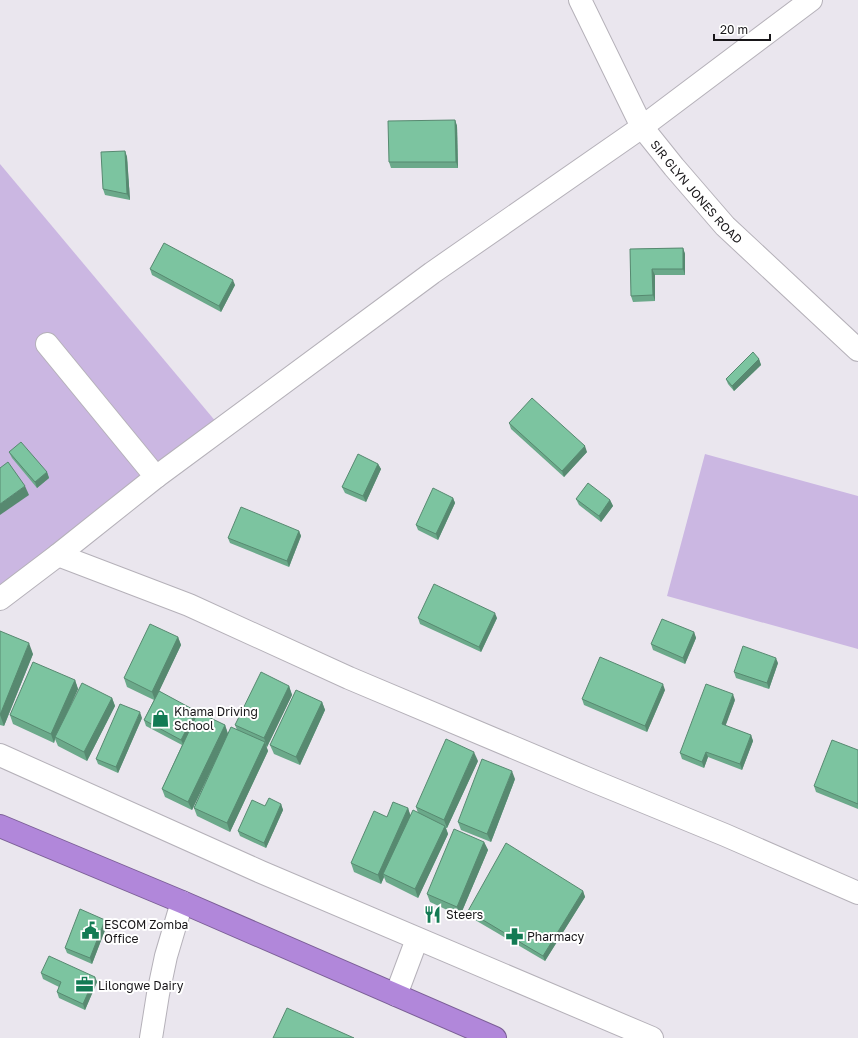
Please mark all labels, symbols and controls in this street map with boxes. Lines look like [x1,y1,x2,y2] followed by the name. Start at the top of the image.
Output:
[714,16,770,42] scale bar
[720,22,748,37] text: 20 m
[648,137,746,246] street label: SIR GLYN JONES ROAD
[174,704,258,733] place label: Khama Driving School
[151,708,171,728] shop icon: Khama Driving School
[423,904,443,924] restaurant icon: Steers
[446,907,483,922] place label: Steers
[104,917,188,946] place label: ESCOM Zomba Office
[81,921,101,941] public building icon: ESCOM Zomba Office
[504,926,524,946] pharmacy icon: Pharmacy
[527,929,584,944] place label: Pharmacy
[75,975,95,995] office icon: Lilongwe Dairy
[98,978,184,993] place label: Lilongwe Dairy

